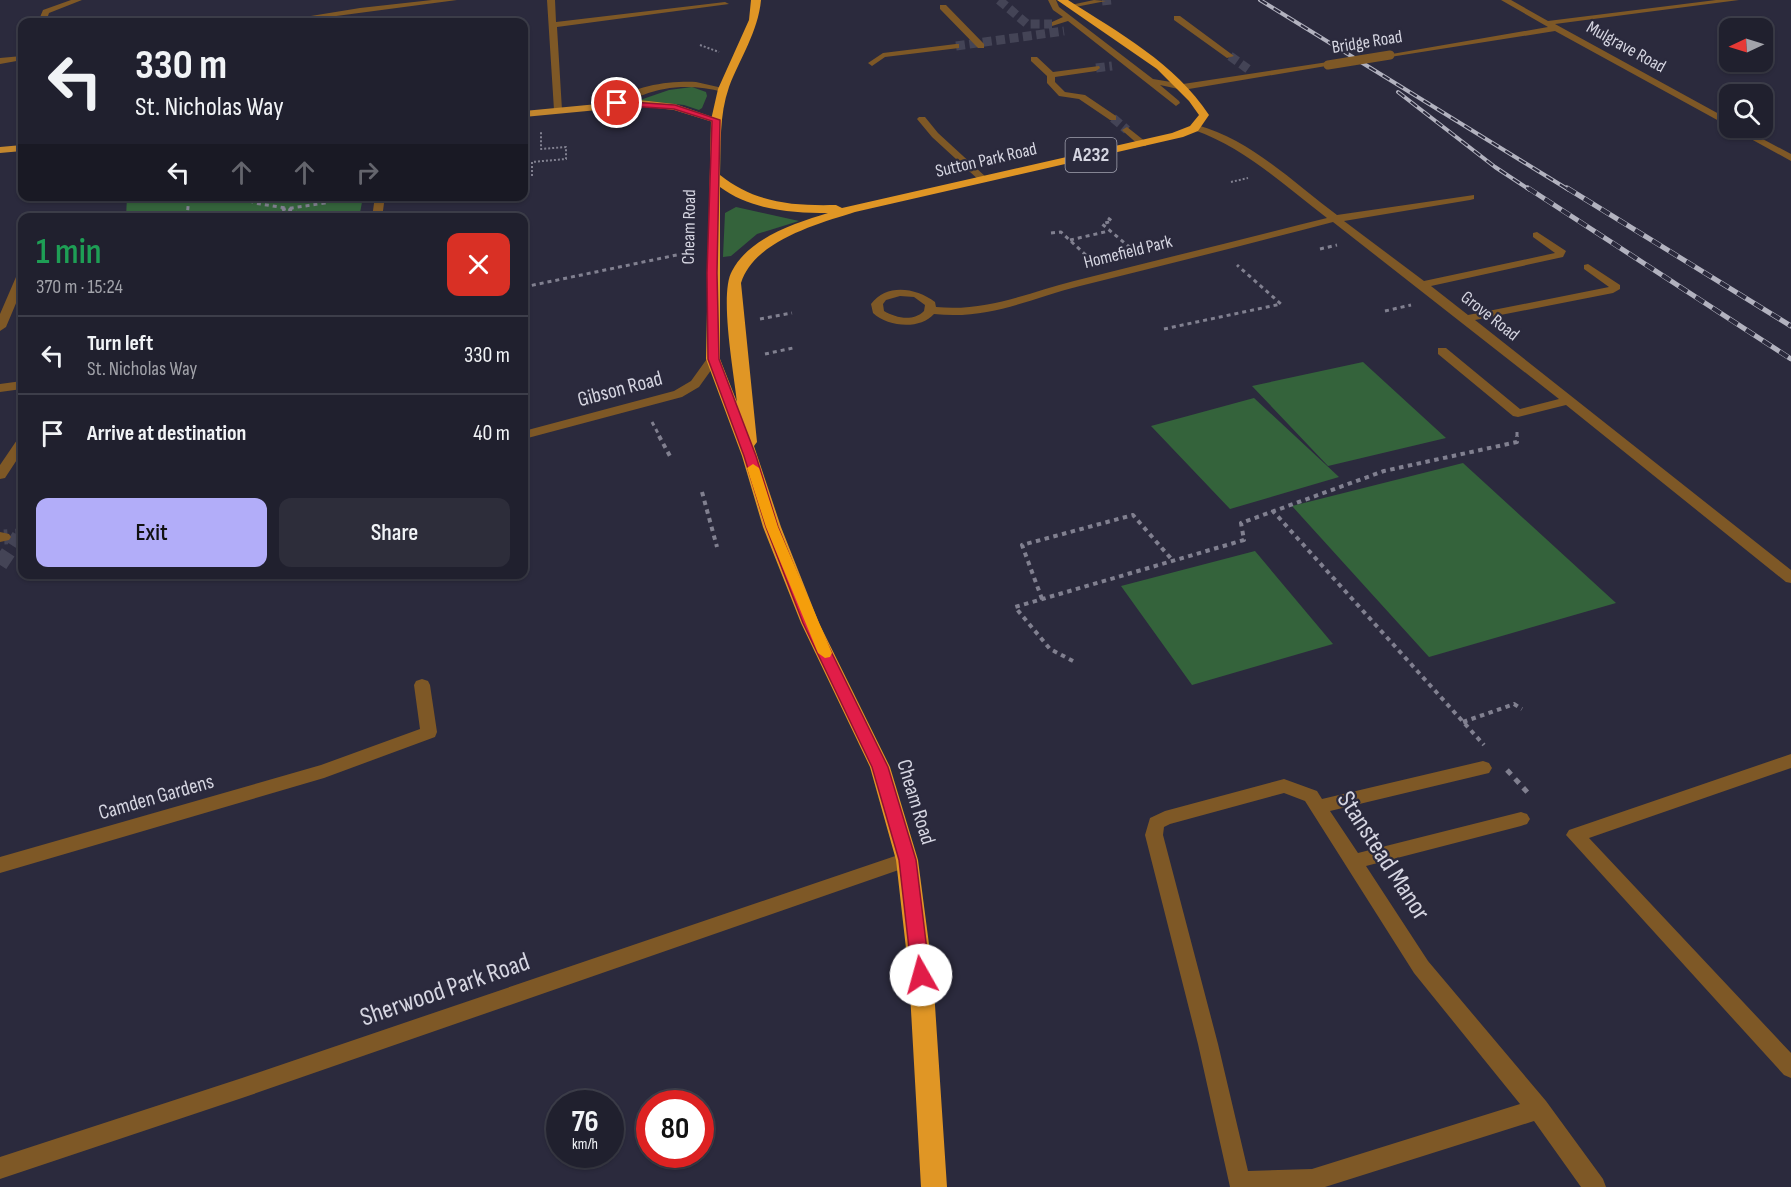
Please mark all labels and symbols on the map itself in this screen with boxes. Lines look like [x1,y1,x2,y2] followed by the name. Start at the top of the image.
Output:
[1583,17,1669,77] street label: Mulgrave Road
[1719,18,1773,72] north arrow
[1330,26,1404,58] street label: Bridge Road
[591,77,642,128] pin
[933,138,1039,182] street label: Sutton Park Road
[1066,138,1116,172] road number: A232
[678,189,700,265] street label: Cheam Road
[1082,231,1175,273] street label: Homefield Park
[1457,287,1523,345] street label: Grove Road
[575,366,665,412] street label: Gibson Road
[891,756,941,848] street label: Cheam Road
[95,769,217,825] street label: Camden Gardens
[1330,786,1436,927] street label: Stanstead Manor
[889,943,953,1007] position arrow
[356,947,534,1033] street label: Sherwood Park Road
[636,1090,714,1168] speed limit sign: 80

